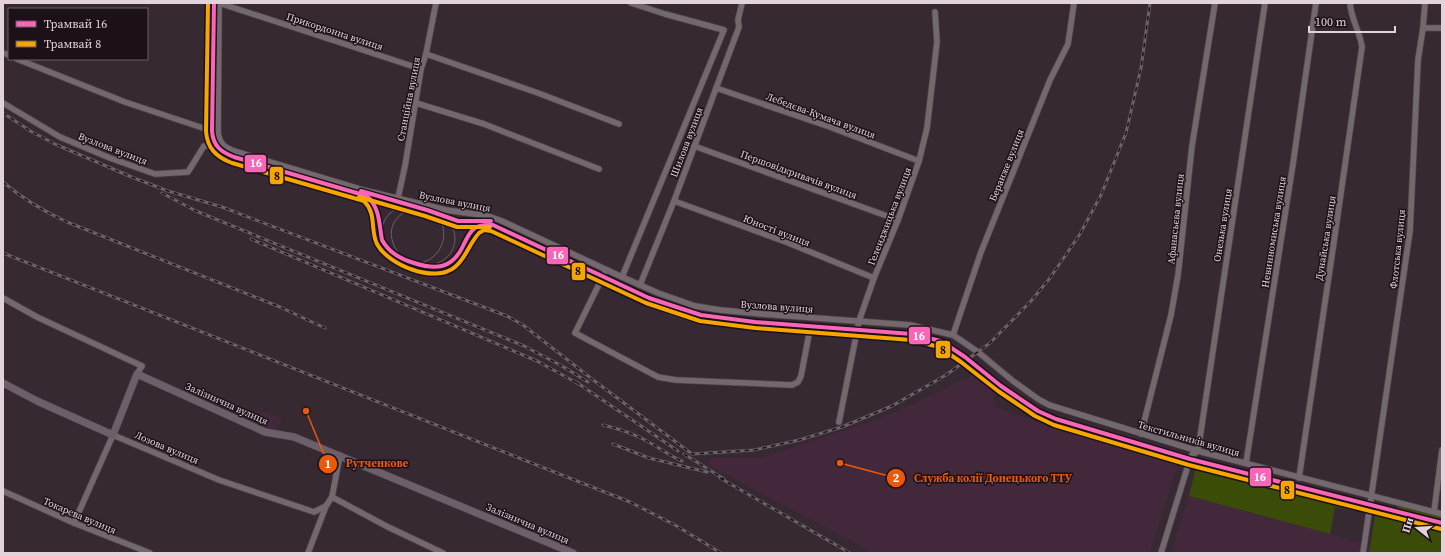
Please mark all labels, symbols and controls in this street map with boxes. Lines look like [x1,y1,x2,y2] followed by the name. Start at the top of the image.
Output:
[8,8,148,60] legend
[1309,8,1395,34] scale bar
[285,10,385,53] street label: Прикордонна вулиця
[1315,14,1347,30] text: 100 m
[44,16,107,32] text: Трамвай 16
[44,36,101,52] text: Трамвай 8
[394,56,423,142] street label: Станційна вулиця
[764,90,877,141] street label: Лебедєва-Кумача вулиця
[667,105,706,179] street label: Шилова вулиця
[986,127,1027,203] street label: Беранже вулиця
[76,129,149,168] street label: Вузлова вулиця
[739,147,859,202] street label: Першовідкривачів вулиця
[244,154,267,173] line badge: 16
[250,156,262,171] text: 16
[865,165,914,267] street label: Геленджицька вулиця
[269,166,284,185] line badge: 8
[274,169,280,184] text: 8
[1164,173,1187,265] street label: Афанасьєва вулиця
[1258,176,1289,289] street label: Невинномиська вулиця
[1210,187,1235,263] street label: Онезька вулиця
[418,188,492,215] street label: Вузлова вулиця
[1312,195,1339,282] street label: Дунайська вулиця
[1387,209,1408,289] street label: Флотська вулиця
[741,212,812,249] street label: Юності вулиця
[546,246,569,265] line badge: 16
[552,248,564,263] text: 16
[571,262,586,281] line badge: 8
[575,264,581,279] text: 8
[740,297,814,316] street label: Вузлова вулиця
[908,326,931,345] line badge: 16
[913,329,925,344] text: 16
[935,340,951,359] line badge: 8
[940,343,946,358] text: 8
[183,379,270,428] street label: Залізнична вулиця
[1136,418,1241,459] street label: Текстильників вулиця
[133,428,201,467] street label: Лозова вулиця
[318,452,417,475] callout: Рутченкове
[325,456,331,472] text: 1
[346,456,408,471] text: Рутченкове
[886,467,1080,490] callout: Служба колії Донецького ТТУ
[1249,467,1272,487] line badge: 16
[893,470,900,486] text: 2
[1254,470,1266,485] text: 16
[914,471,1073,486] text: Служба колії Донецького ТТУ
[1280,480,1295,500] line badge: 8
[1284,483,1290,498] text: 8
[41,494,118,537] street label: Токарева вулиця
[484,500,571,547] street label: Залізнична вулиця
[1397,508,1437,548] north arrow
[1398,516,1417,535] text: Пн

